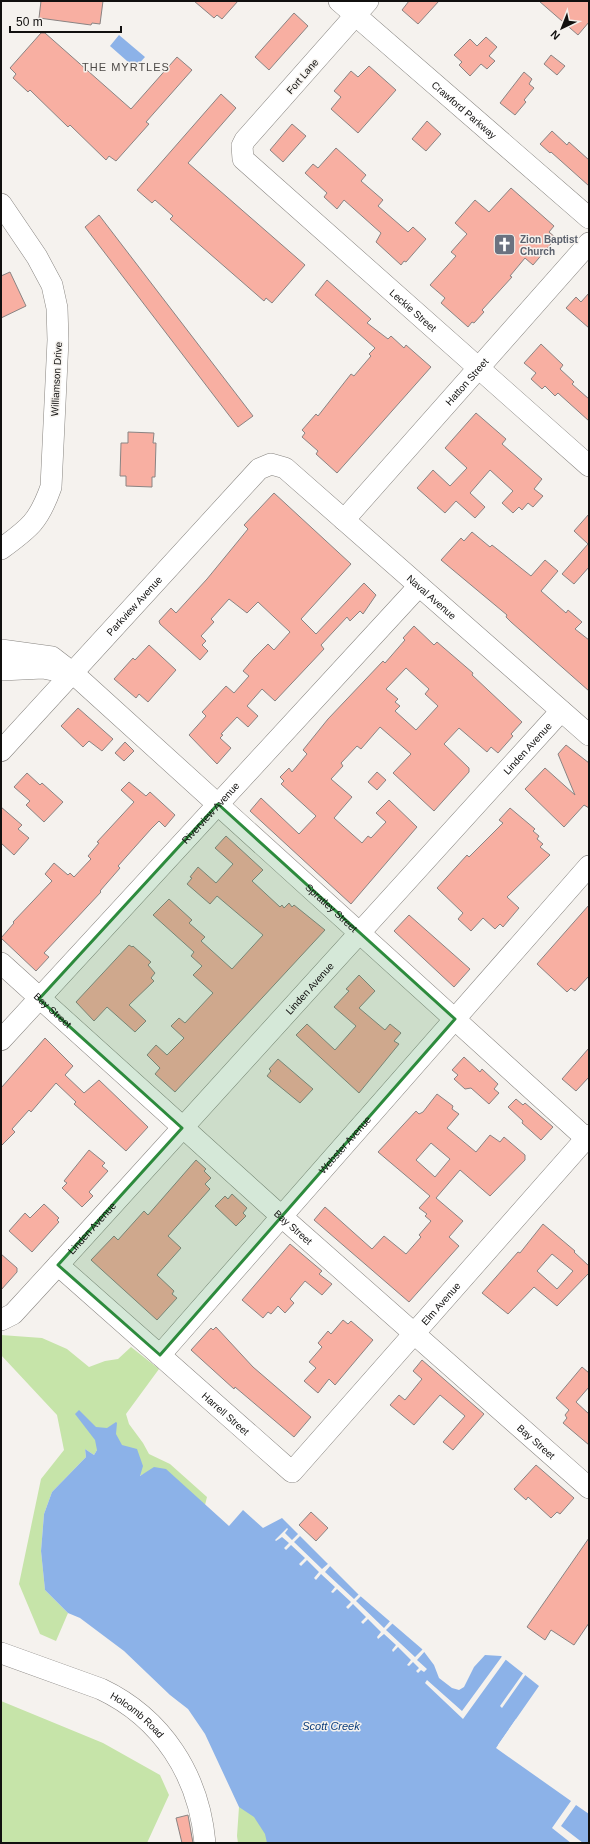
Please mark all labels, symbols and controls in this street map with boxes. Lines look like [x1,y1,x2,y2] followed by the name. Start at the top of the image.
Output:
[10,8,121,34] scale bar
[542,8,582,48] north arrow
[16,15,43,29] text: 50 m
[548,28,562,42] text: N
[284,56,321,96] street label: Fort Lane
[82,61,170,73] district label: THE MYRTLES
[430,79,499,141] street label: Crawford Parkway
[491,232,517,258] church icon: Zion Baptist Church
[520,234,578,257] place label: Zion Baptist Church
[387,287,439,334] street label: Leckie Street
[49,341,64,416] street label: Williamson Drive
[443,356,491,407] street label: Hatton Street
[405,573,458,622] street label: Naval Avenue
[104,574,165,638] street label: Parkview Avenue
[501,720,554,777] street label: Linden Avenue
[180,780,242,846] street label: Riverview Avenue
[303,882,360,934] street label: Spratley Street
[284,960,336,1017] street label: Linden Avenue
[32,991,74,1030] street label: Bay Street
[317,1113,374,1176] street label: Webster Avenue
[66,1200,119,1256] street label: Linden Avenue
[272,1208,314,1247] street label: Bay Street
[419,1280,463,1327] street label: Elm Avenue
[200,1390,251,1438] street label: Harrell Street
[515,1422,557,1462] street label: Bay Street
[108,1690,166,1740] street label: Holcomb Road
[302,1720,360,1732] water label: Scott Creek

